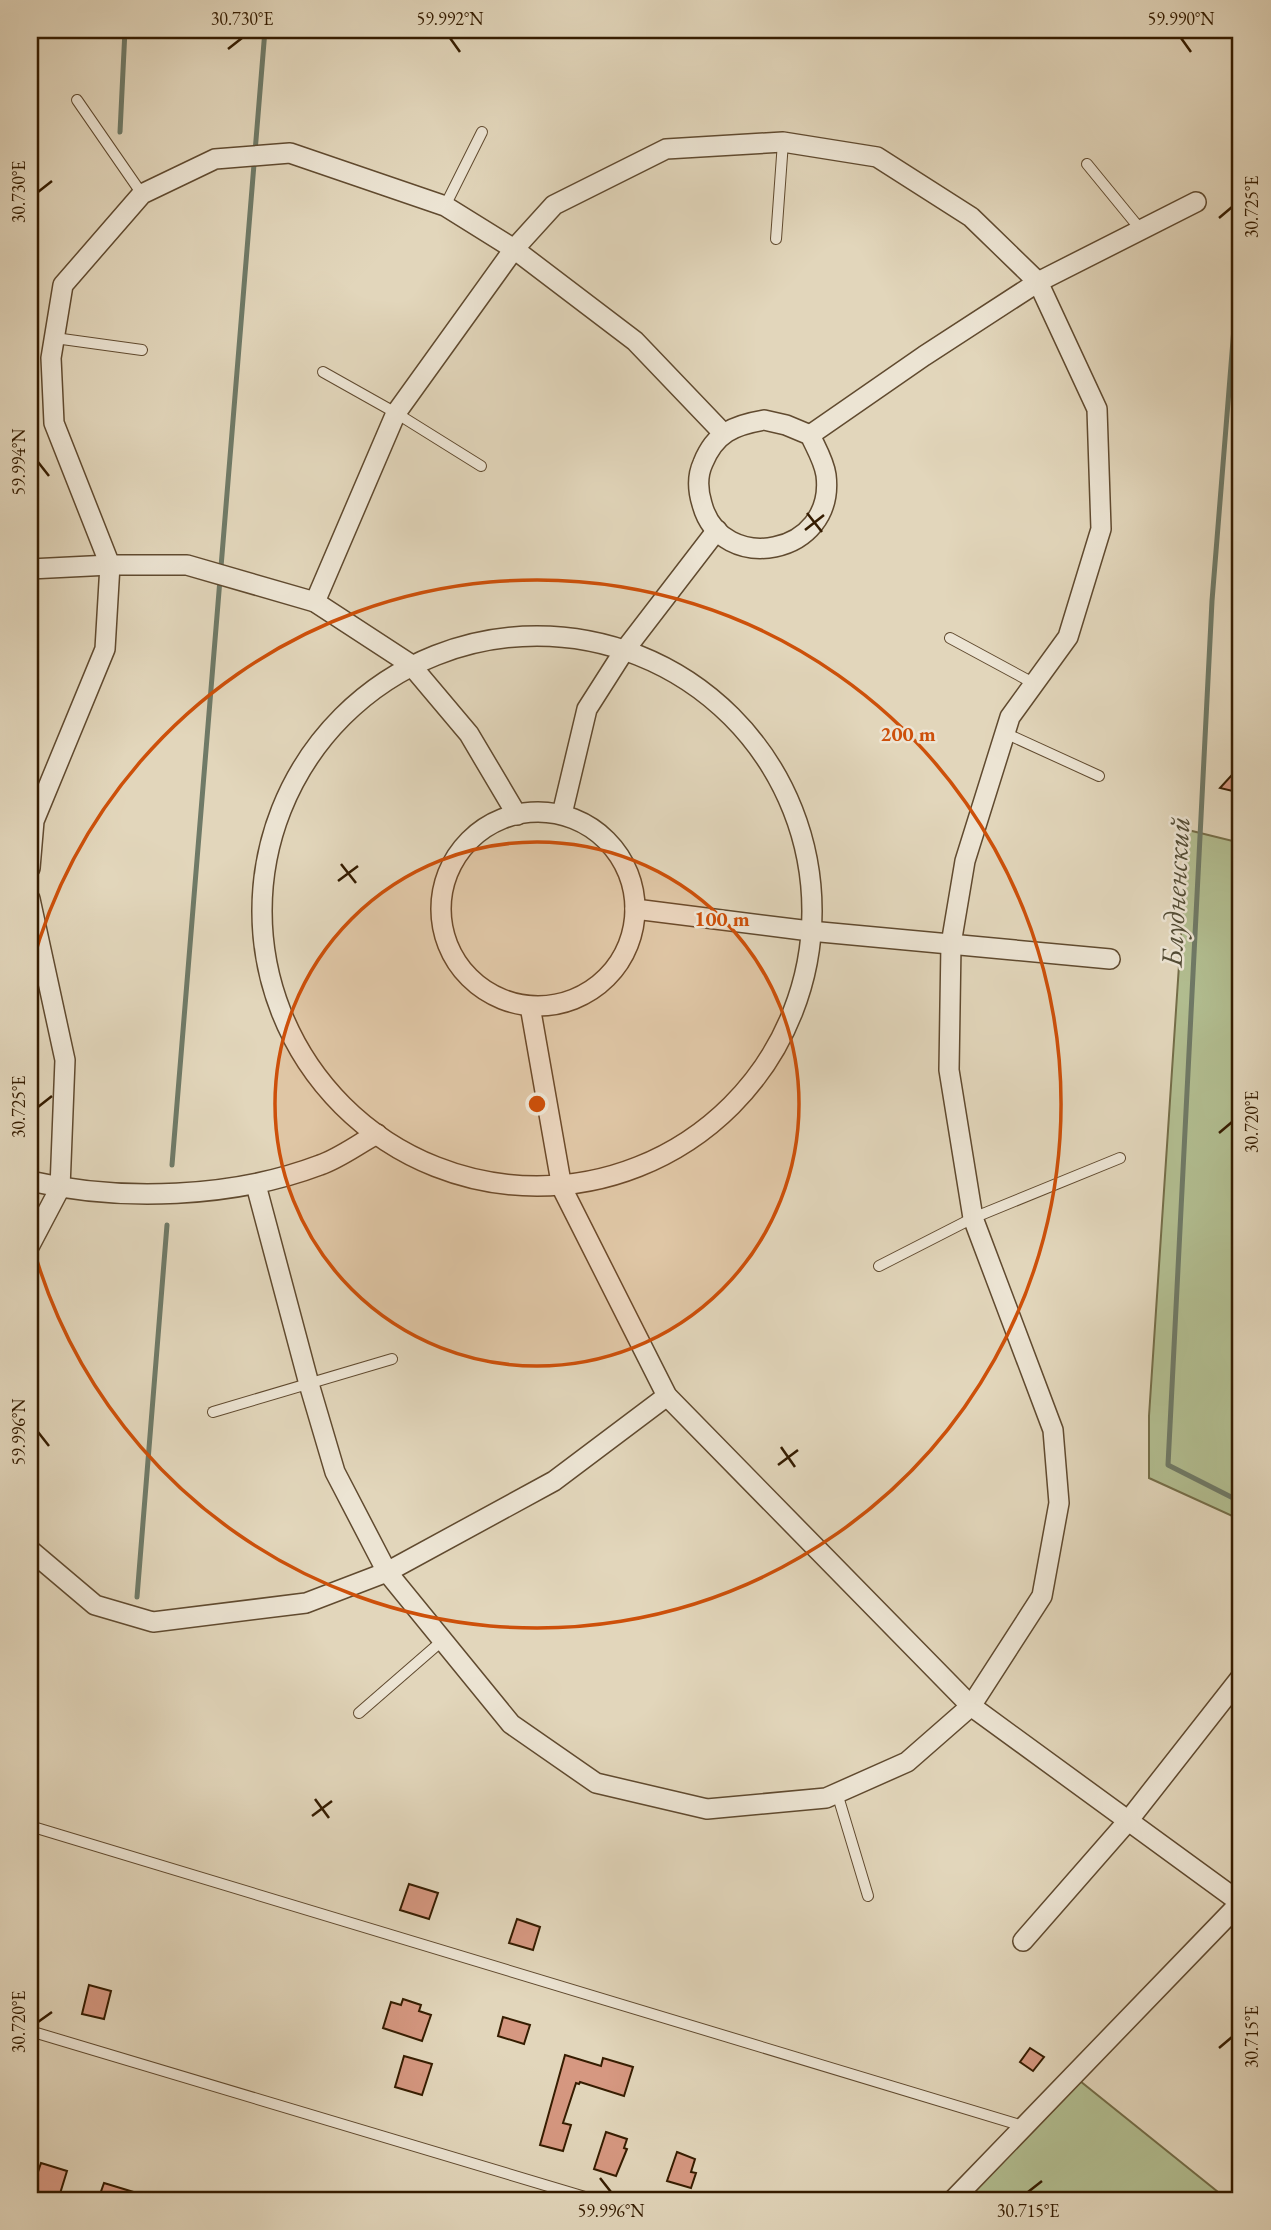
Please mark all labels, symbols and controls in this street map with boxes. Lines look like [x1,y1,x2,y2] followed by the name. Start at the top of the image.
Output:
[211,7,273,30] text: 30.730°E
[417,7,484,30] text: 59.992°N
[1148,7,1215,30] text: 59.990°N
[7,161,30,223] text: 30.730°E
[1240,176,1263,238] text: 30.725°E
[7,428,30,495] text: 59.994°N
[880,720,936,747] text: 200 m
[1152,816,1198,969] water label: Блудненский
[694,905,750,932] text: 100 m
[7,1076,30,1138] text: 30.725°E
[1240,1091,1263,1153] text: 30.720°E
[525,1092,549,1116] centre of rings
[7,1398,30,1465] text: 59.996°N
[7,1991,30,2053] text: 30.720°E
[1240,2006,1263,2068] text: 30.715°E
[578,2199,645,2222] text: 59.996°N
[997,2199,1059,2222] text: 30.715°E

